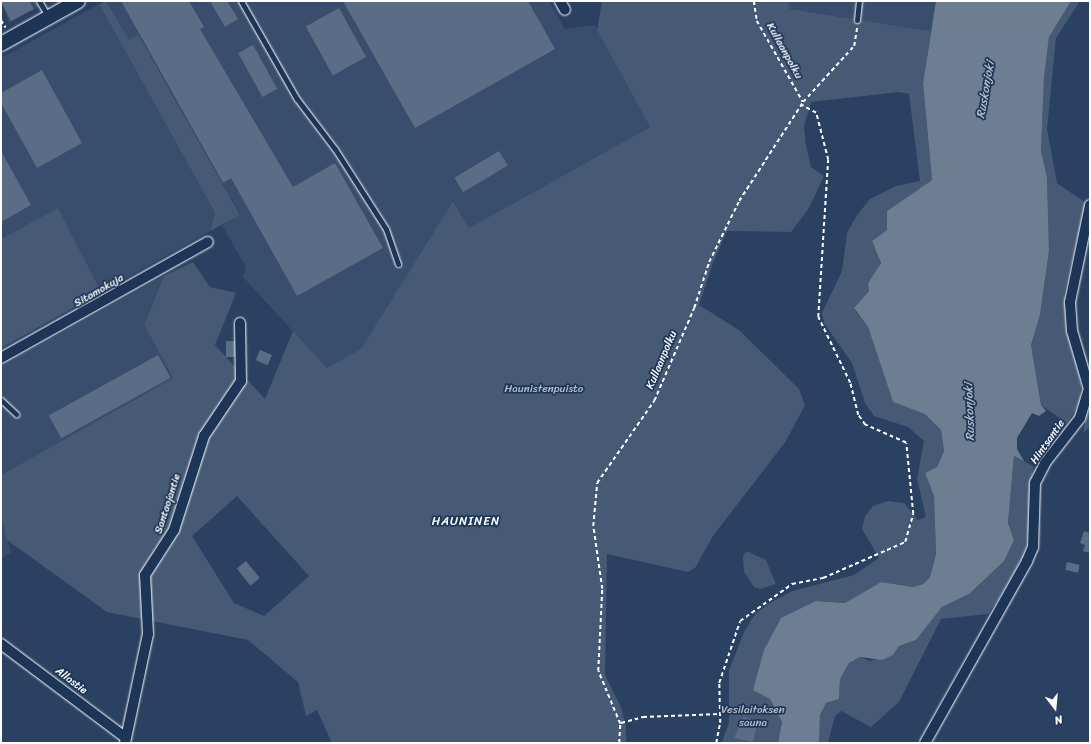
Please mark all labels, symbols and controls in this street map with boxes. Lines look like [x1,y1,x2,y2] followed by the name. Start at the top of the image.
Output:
[763,21,805,81] street label: Kullaanpolku
[974,60,998,120] water label: Ruskonjoki
[72,272,126,310] street label: Sitomokuja
[644,329,680,391] street label: Kullaanpolku
[505,382,583,396] park label: Haunistenpuisto
[962,383,978,441] water label: Ruskonjoki
[1028,417,1068,467] street label: Hintsantie
[152,473,184,535] street label: Santaojantie
[432,515,500,529] district label: HAUNINEN
[52,665,90,697] street label: Allastie
[1035,688,1075,728] north arrow
[721,704,785,730] park label: Vesilaitoksen sauna
[1052,710,1065,730] text: N

